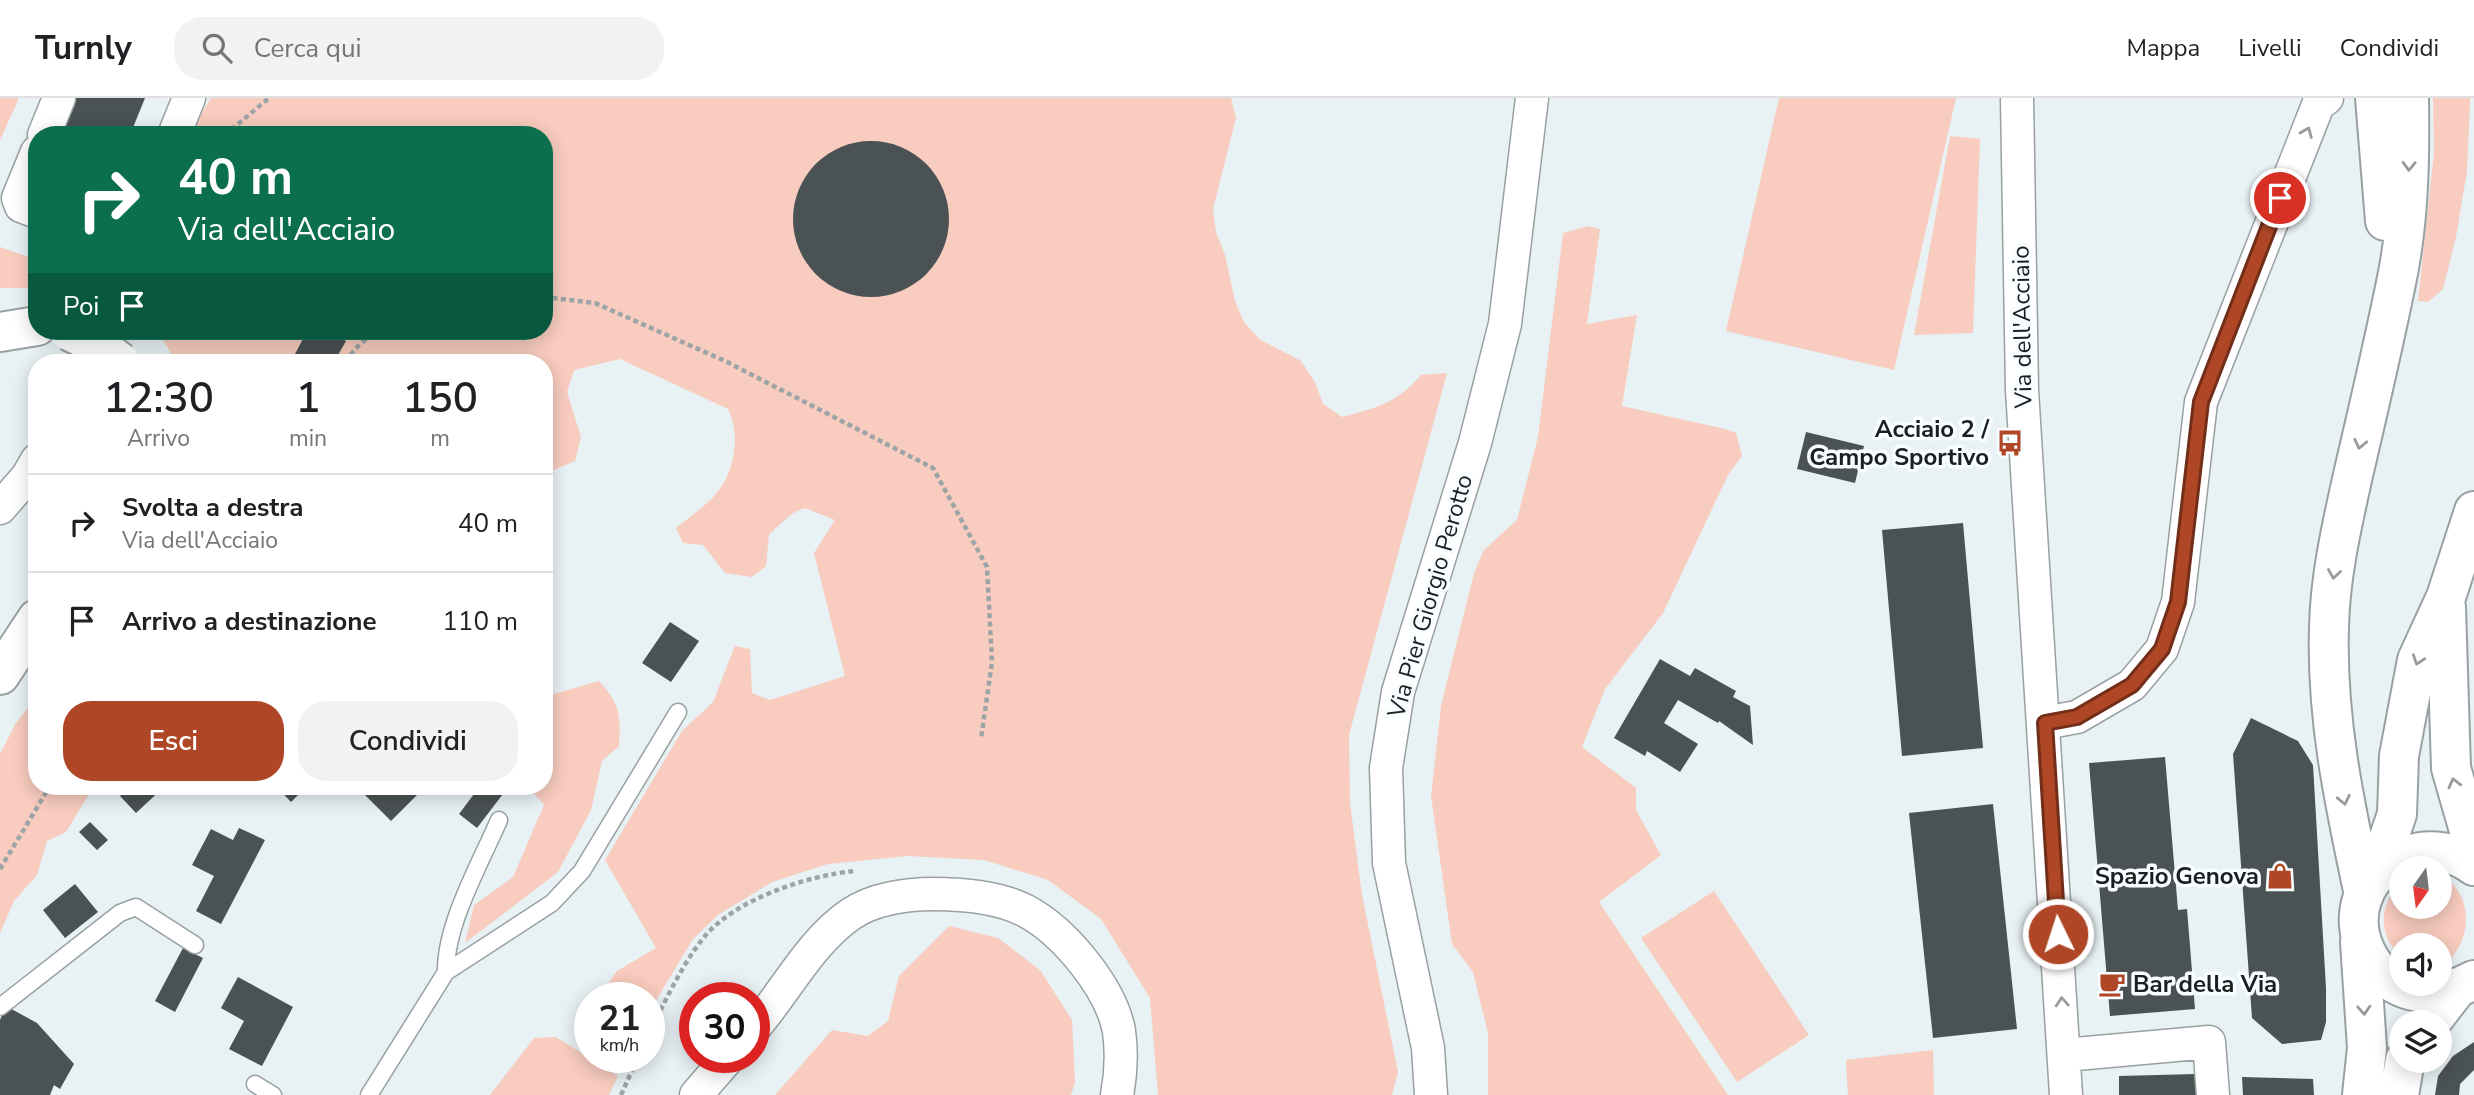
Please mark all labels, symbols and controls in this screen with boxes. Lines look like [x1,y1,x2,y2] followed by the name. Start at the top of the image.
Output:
[174,17,664,80] search box
[35,26,132,71] text: Turnly
[198,29,236,67] icon: search
[254,31,362,66] text: Cerca qui
[2126,32,2200,64] text: Mappa
[2238,32,2302,64] text: Livelli
[2340,32,2439,64] text: Condividi
[2299,127,2313,139] one-way arrow
[178,144,293,211] text: 40 m
[63,154,154,245] icon: right
[2401,161,2417,172] one-way arrow
[2250,168,2310,228] pin
[2261,179,2299,217] icon: arrive
[178,208,395,251] text: Via dell'Acciaio
[2005,245,2039,410] street label: Via dell'Acciaio
[113,287,151,325] icon: arrive
[63,289,99,324] text: Poi
[103,370,214,427] text: 12:30
[295,370,321,427] text: 1
[402,370,478,427] text: 150
[1809,413,1989,473] place label: Acciaio 2 / Campo Sportivo
[127,423,190,454] text: Arrivo
[289,423,327,454] text: min
[430,423,450,454] text: m
[1995,428,2025,458] bus stop icon: Acciaio 2 / Campo Sportivo
[2354,438,2369,450] one-way arrow
[1380,470,1480,722] street label: Via Pier Giorgio Perotto
[122,490,304,525] text: Svolta a destra
[63,504,101,542] icon: right
[458,506,518,541] text: 40 m
[122,525,278,556] text: Via dell'Acciaio
[2327,568,2342,580] one-way arrow
[63,602,101,640] icon: arrive
[122,604,377,639] text: Arrivo a destinazione
[442,604,518,639] text: 110 m
[2412,653,2426,665] one-way arrow
[63,701,284,781] button: Esci
[298,701,518,781] button: Condividi
[2448,777,2463,789] one-way arrow
[2335,794,2350,806] one-way arrow
[2389,856,2452,919] north arrow
[2389,856,2452,1073] map controls
[2095,860,2259,892] place label: Spazio Genova
[2265,861,2295,891] shop icon: Spazio Genova
[2021,897,2095,971] position arrow
[2389,933,2452,996] button: sound
[2133,968,2277,1000] place label: Bar della Via
[2097,969,2127,999] cafe icon: Bar della Via
[679,982,770,1073] speed limit sign: 30
[598,995,641,1042] text: 21
[2055,997,2070,1008] one-way arrow
[2357,1004,2372,1015] one-way arrow
[2389,1010,2452,1073] button: layers
[600,1033,639,1057] text: km/h

